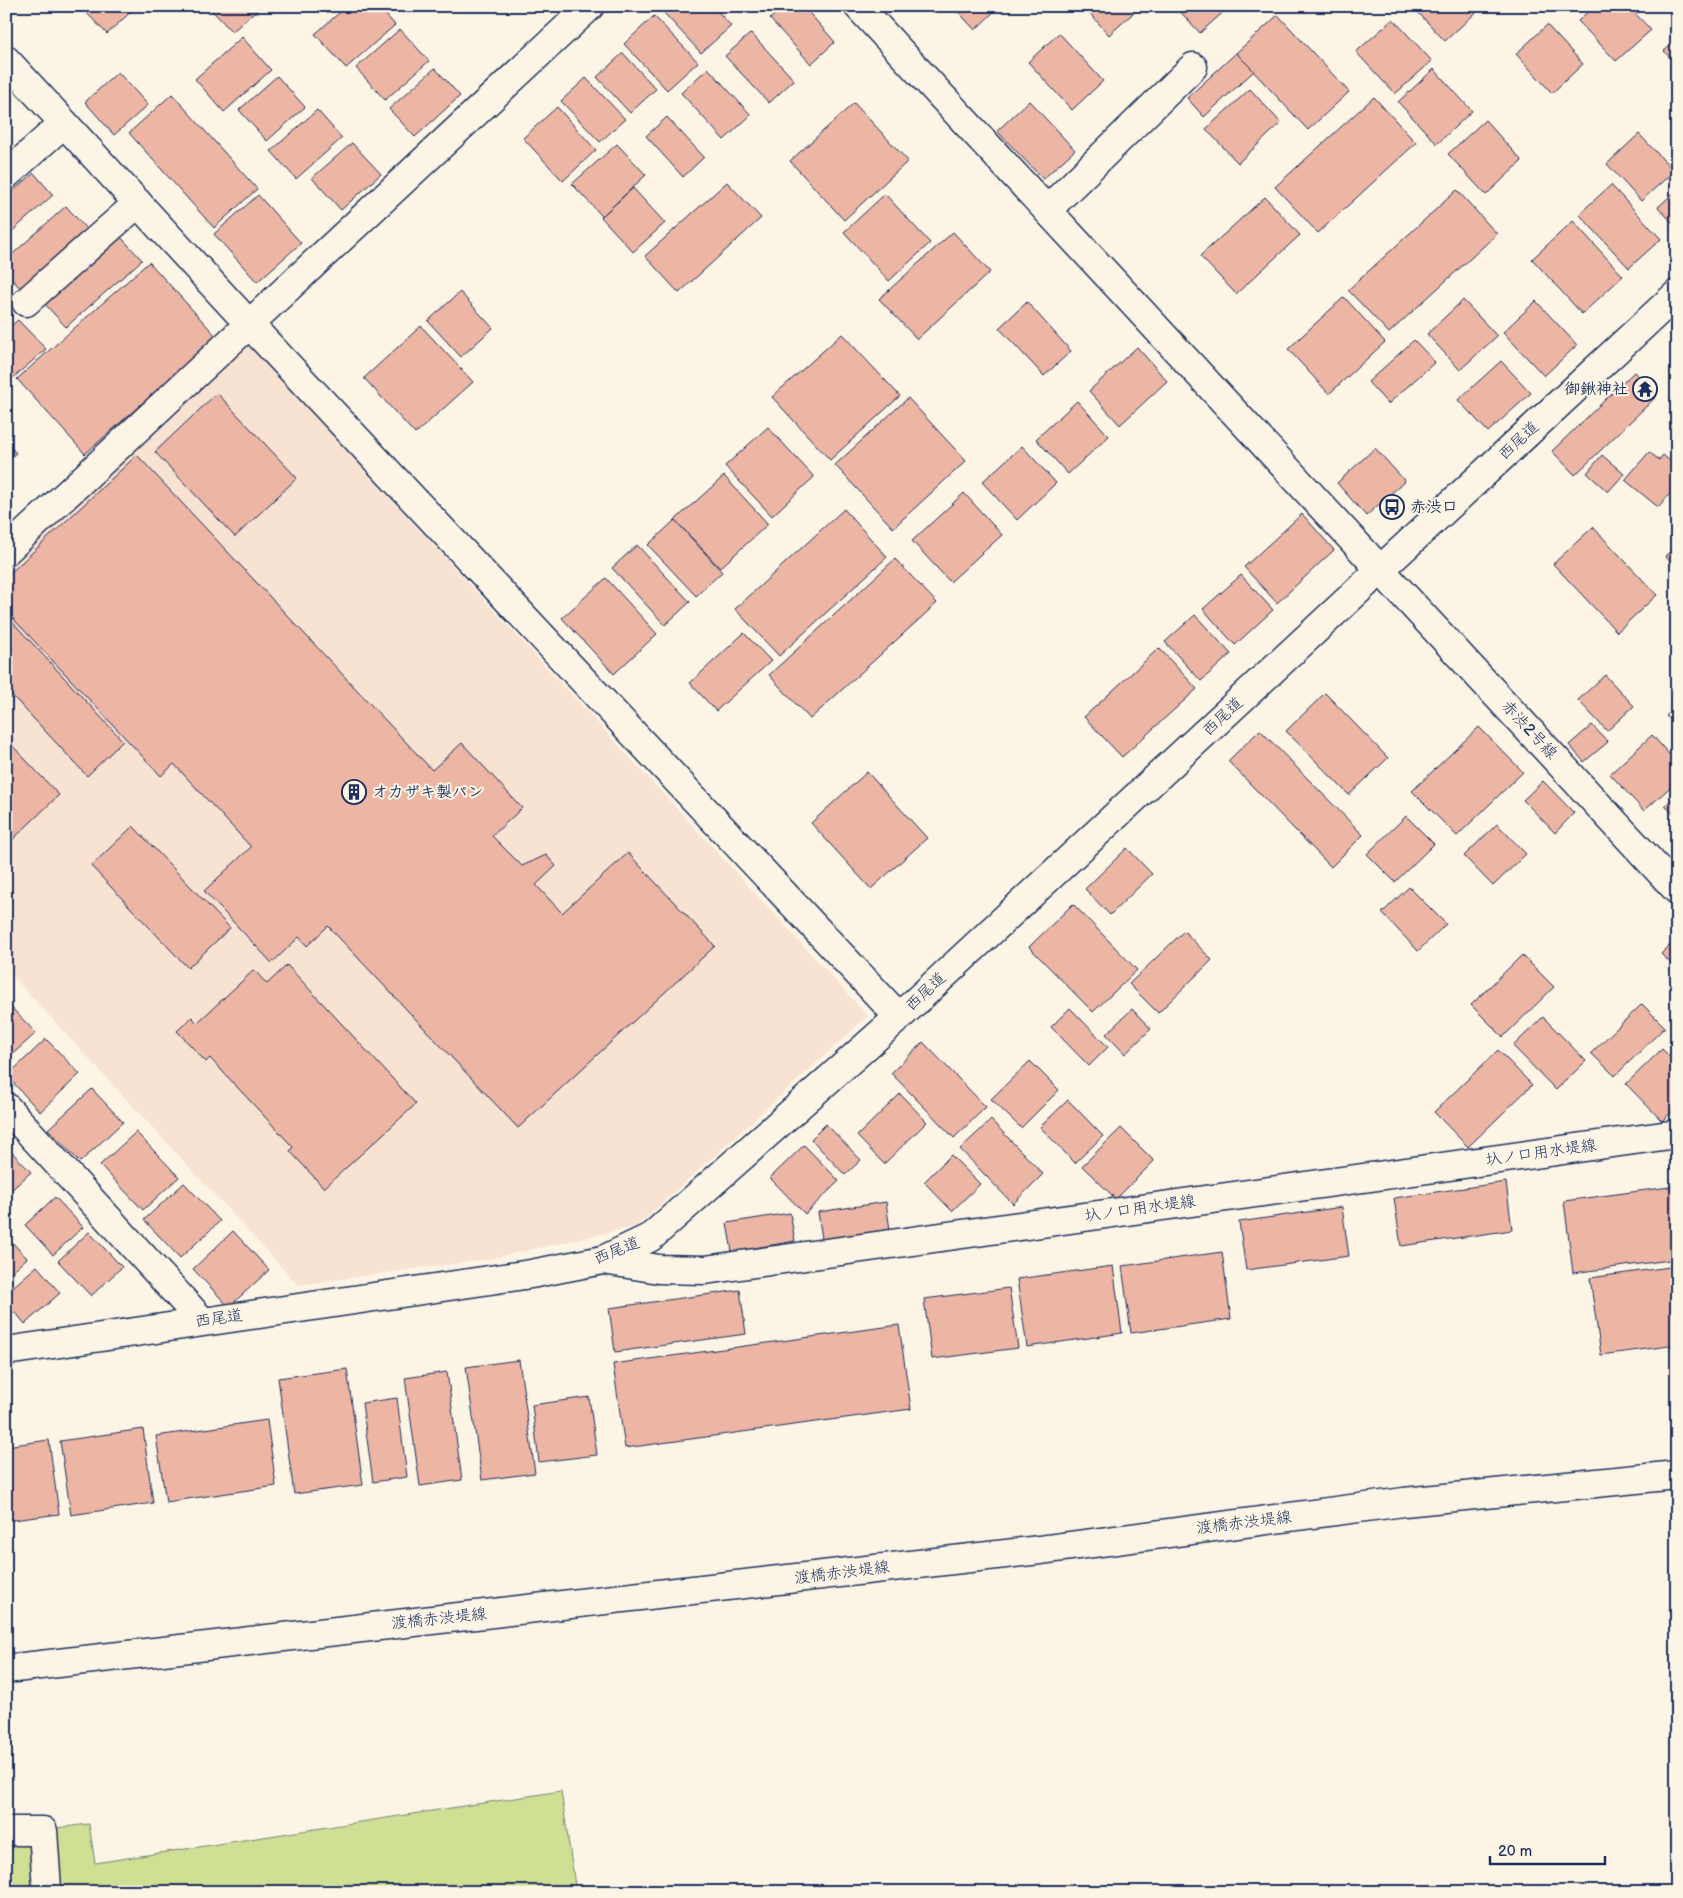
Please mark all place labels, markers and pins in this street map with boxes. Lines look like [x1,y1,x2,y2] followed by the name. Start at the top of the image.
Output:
[1632,376,1658,402] temple icon: 御鍬神社
[1564,380,1628,399] place label: 御鍬神社
[1379,494,1405,520] bus stop icon: 赤渋口
[1410,498,1458,517] place label: 赤渋口
[341,779,367,805] building icon: オカザキ製パン
[372,783,484,802] place label: オカザキ製パン

